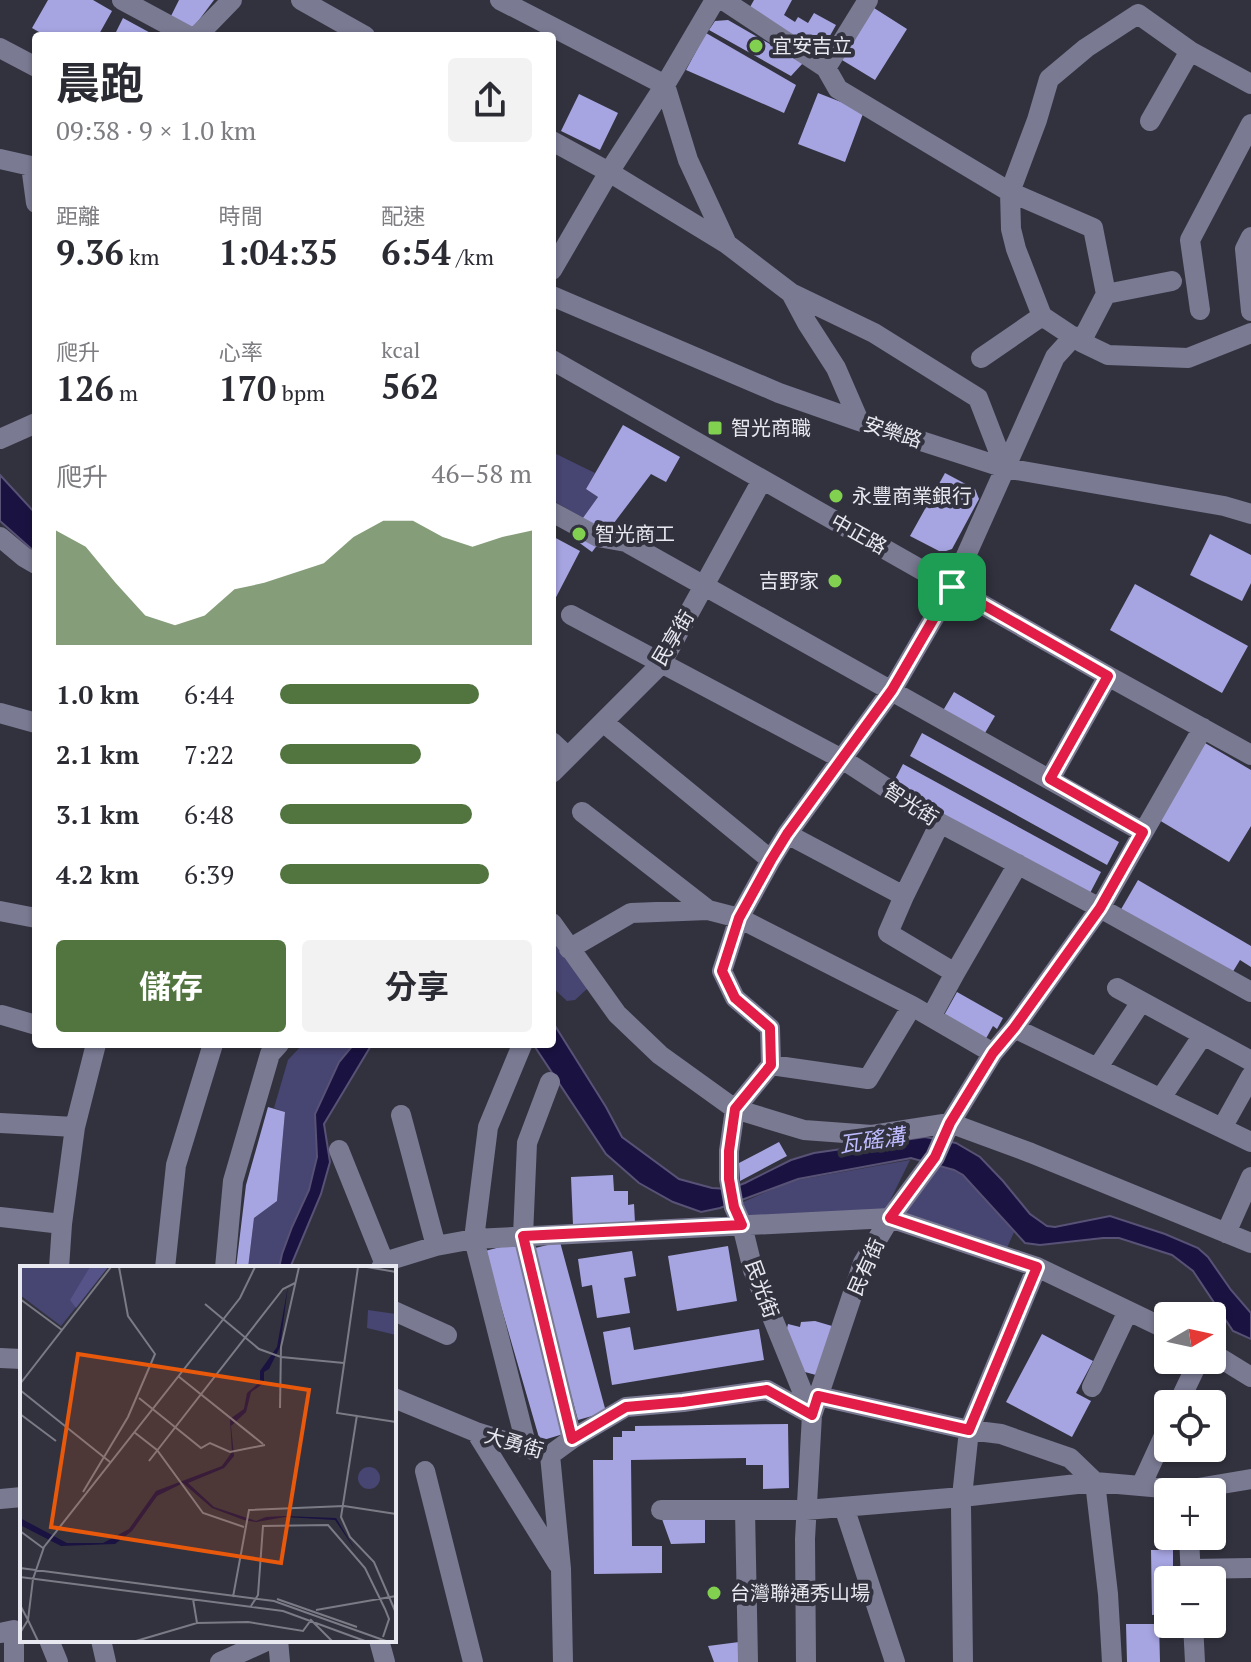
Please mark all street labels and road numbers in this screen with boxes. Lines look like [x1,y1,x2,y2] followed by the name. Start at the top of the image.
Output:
[860,409,926,454] street label: 安樂路
[826,507,892,560] street label: 中正路
[646,605,700,670] street label: 民享街
[879,776,944,831] street label: 智光街
[841,1234,890,1300] street label: 民有街
[740,1256,785,1322] street label: 民光街
[482,1421,547,1464] street label: 大勇街

